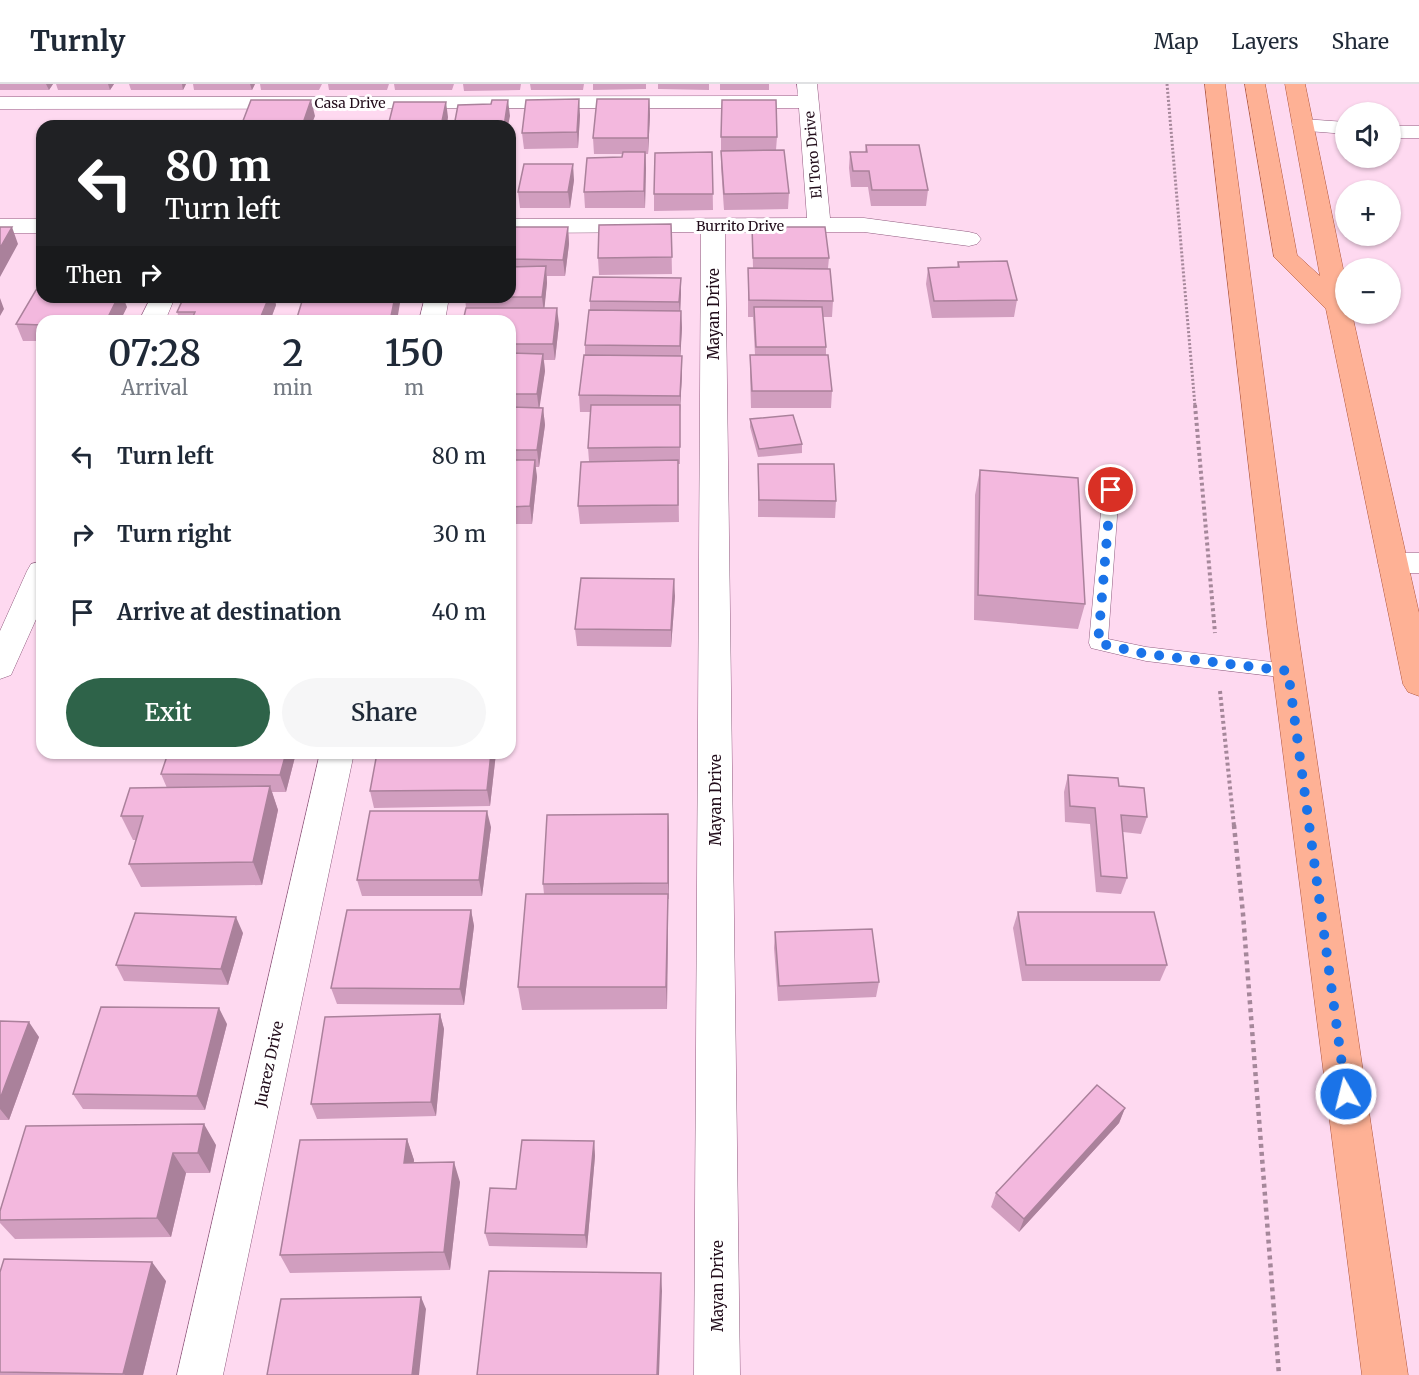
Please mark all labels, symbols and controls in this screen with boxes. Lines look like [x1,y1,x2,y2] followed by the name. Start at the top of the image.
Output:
[30,23,125,59] text: Turnly
[1154,28,1199,55] text: Map
[1232,28,1299,55] text: Layers
[1332,28,1389,55] text: Share
[314,94,386,112] street label: Casa Drive
[1335,102,1401,324] map controls
[1335,102,1401,168] button: sound
[800,110,826,200] street label: El Toro Drive
[165,140,271,192] text: 80 m
[66,144,144,222] icon: left
[1335,180,1401,246] button: +
[165,192,280,226] text: Turn left
[696,217,784,235] street label: Burrito Drive
[134,258,167,291] icon: right
[1335,258,1401,324] button: −
[66,261,122,289] text: Then
[704,268,723,360] street label: Mayan Drive
[108,331,201,376] text: 07:28
[282,331,303,376] text: 2
[385,331,444,376] text: 150
[121,375,188,400] text: Arrival
[273,375,313,400] text: min
[404,375,424,400] text: m
[66,440,99,473] icon: left
[117,442,214,470] text: Turn left
[432,442,486,470] text: 80 m
[1085,464,1136,515] pin
[1094,473,1127,506] icon: arrive
[66,518,99,551] icon: right
[117,520,231,548] text: Turn right
[432,520,486,548] text: 30 m
[66,596,99,629] icon: arrive
[117,598,341,626] text: Arrive at destination
[431,598,486,626] text: 40 m
[66,678,270,747] button: Exit
[282,678,486,747] button: Share
[706,754,725,846] street label: Mayan Drive
[250,1019,287,1110] street label: Juarez Drive
[1314,1062,1378,1126] position arrow
[708,1240,727,1332] street label: Mayan Drive

